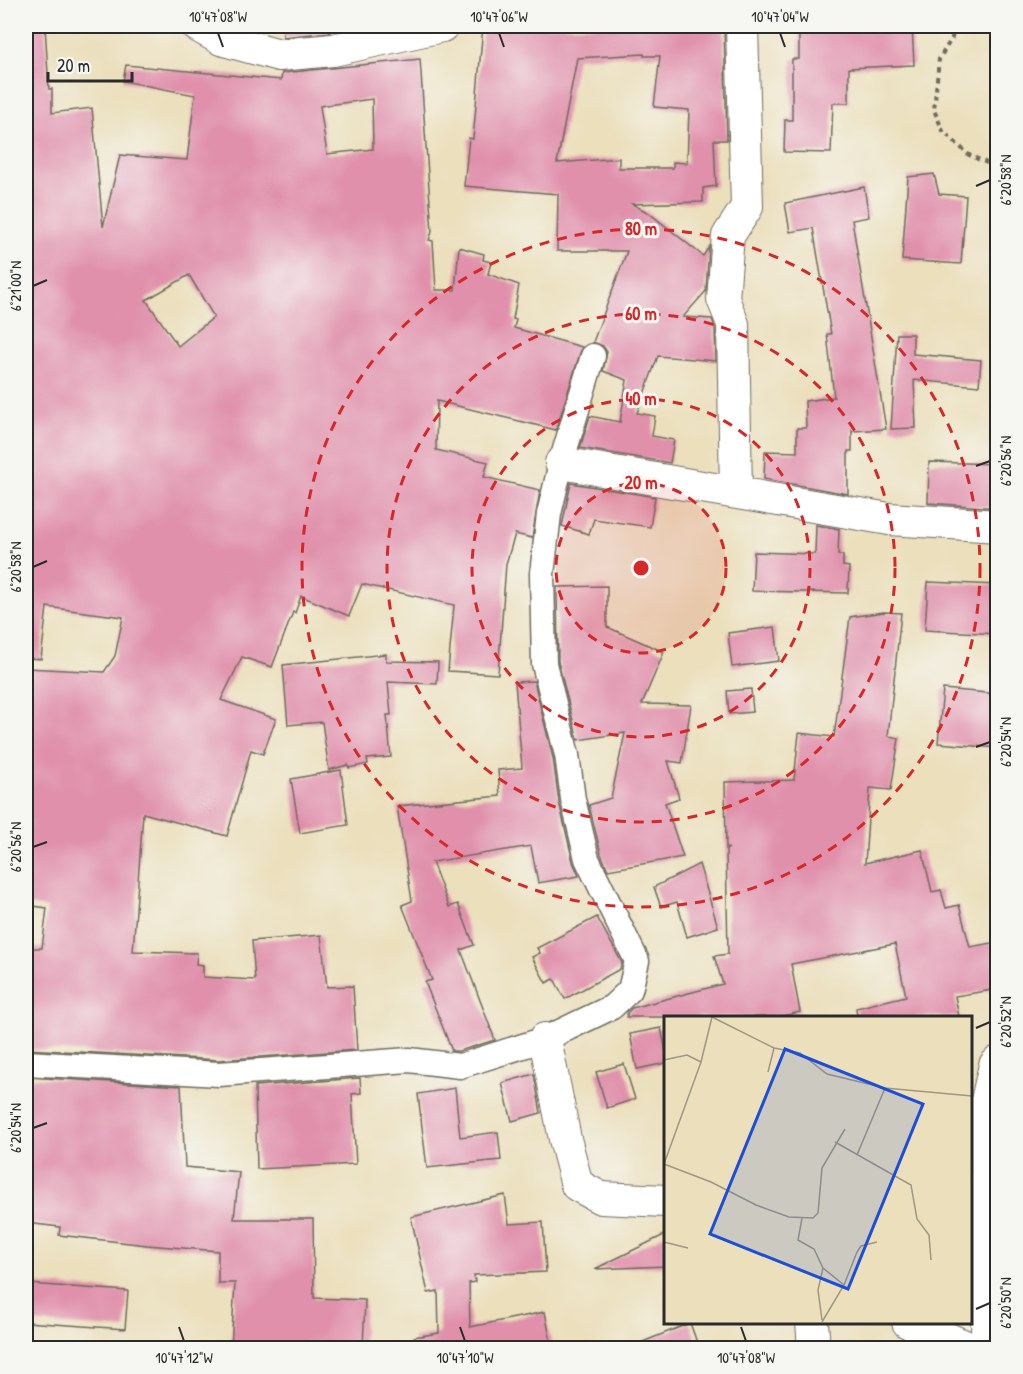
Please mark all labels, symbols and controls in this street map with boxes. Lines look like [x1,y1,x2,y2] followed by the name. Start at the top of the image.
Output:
[189,6,248,27] text: 10°47'08"W
[470,6,529,27] text: 10°47'06"W
[751,6,809,27] text: 10°47'04"W
[48,45,132,83] scale bar
[57,53,90,78] text: 20 m
[995,154,1016,206] text: 6°20'58"N
[625,216,657,241] text: 80 m
[5,261,26,311] text: 6°21'00"N
[625,301,657,326] text: 60 m
[625,386,657,411] text: 40 m
[995,436,1016,486] text: 6°20'56"N
[625,470,657,495] text: 20 m
[5,541,26,593] text: 6°20'58"N
[631,558,651,578] centre of rings
[995,717,1016,767] text: 6°20'54"N
[5,822,26,872] text: 6°20'56"N
[995,996,1016,1048] text: 6°20'52"N
[664,1016,972,1323] inset map
[5,1103,26,1153] text: 6°20'54"N
[995,1277,1016,1329] text: 6°20'50"N
[155,1347,213,1368] text: 10°47'12"W
[436,1347,494,1368] text: 10°47'10"W
[717,1347,776,1368] text: 10°47'08"W

